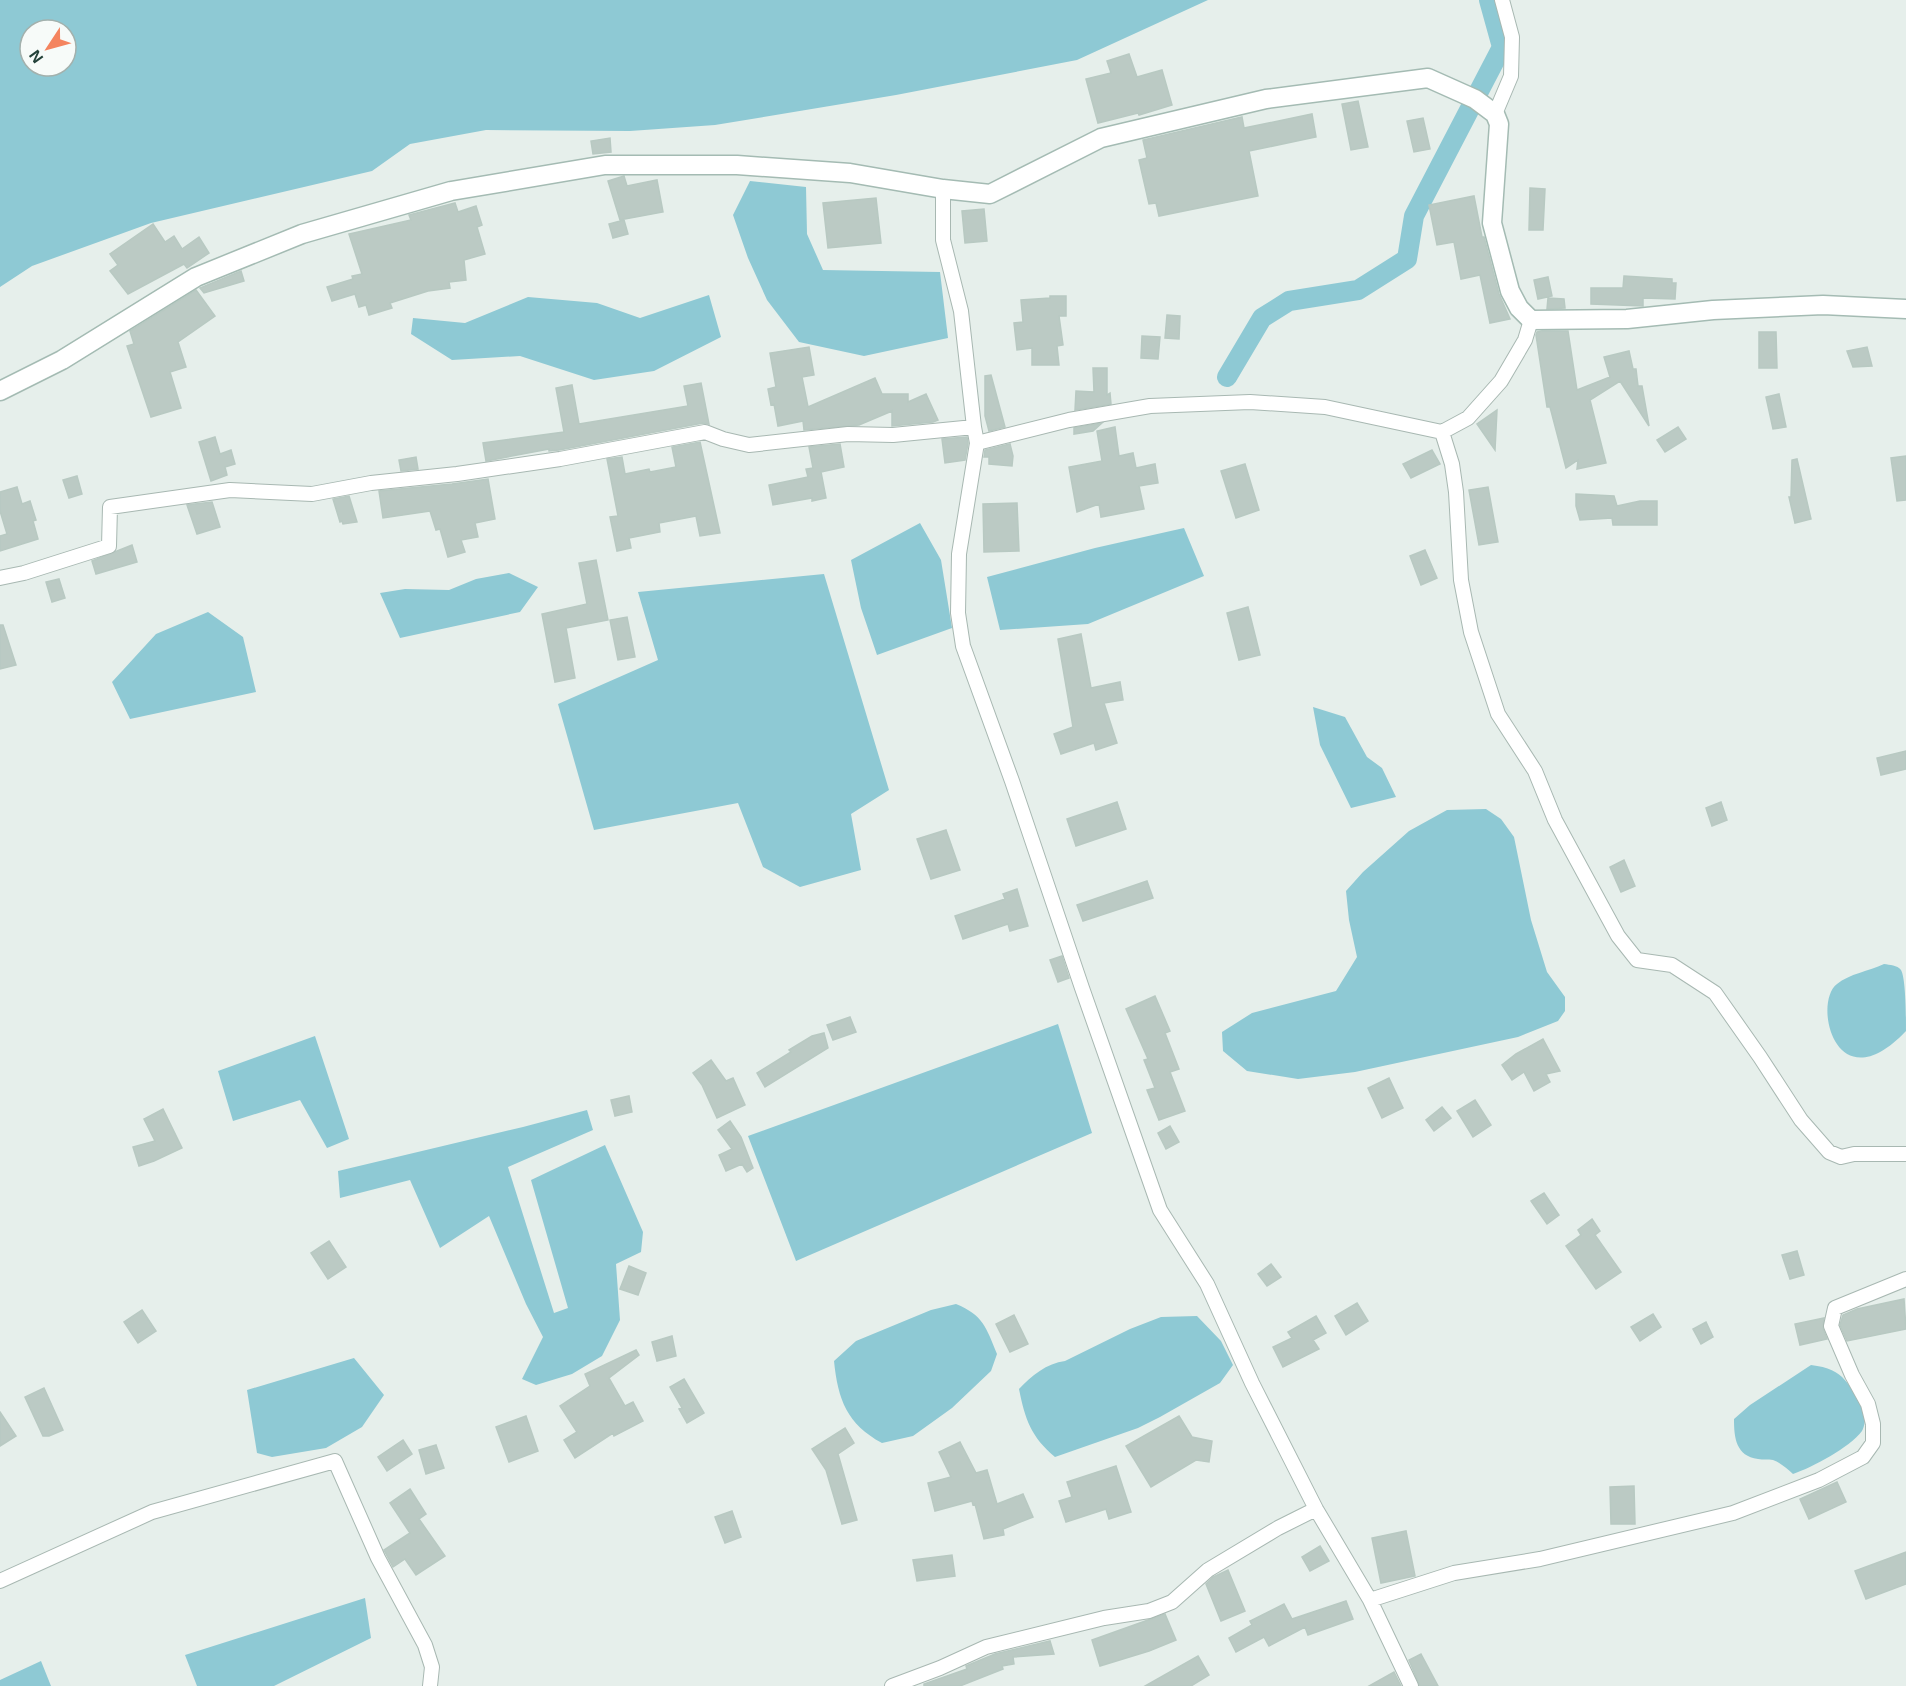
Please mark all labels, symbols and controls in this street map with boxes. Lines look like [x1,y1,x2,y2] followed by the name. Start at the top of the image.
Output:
[18,18,78,78] north arrow
[26,47,47,66] text: N

